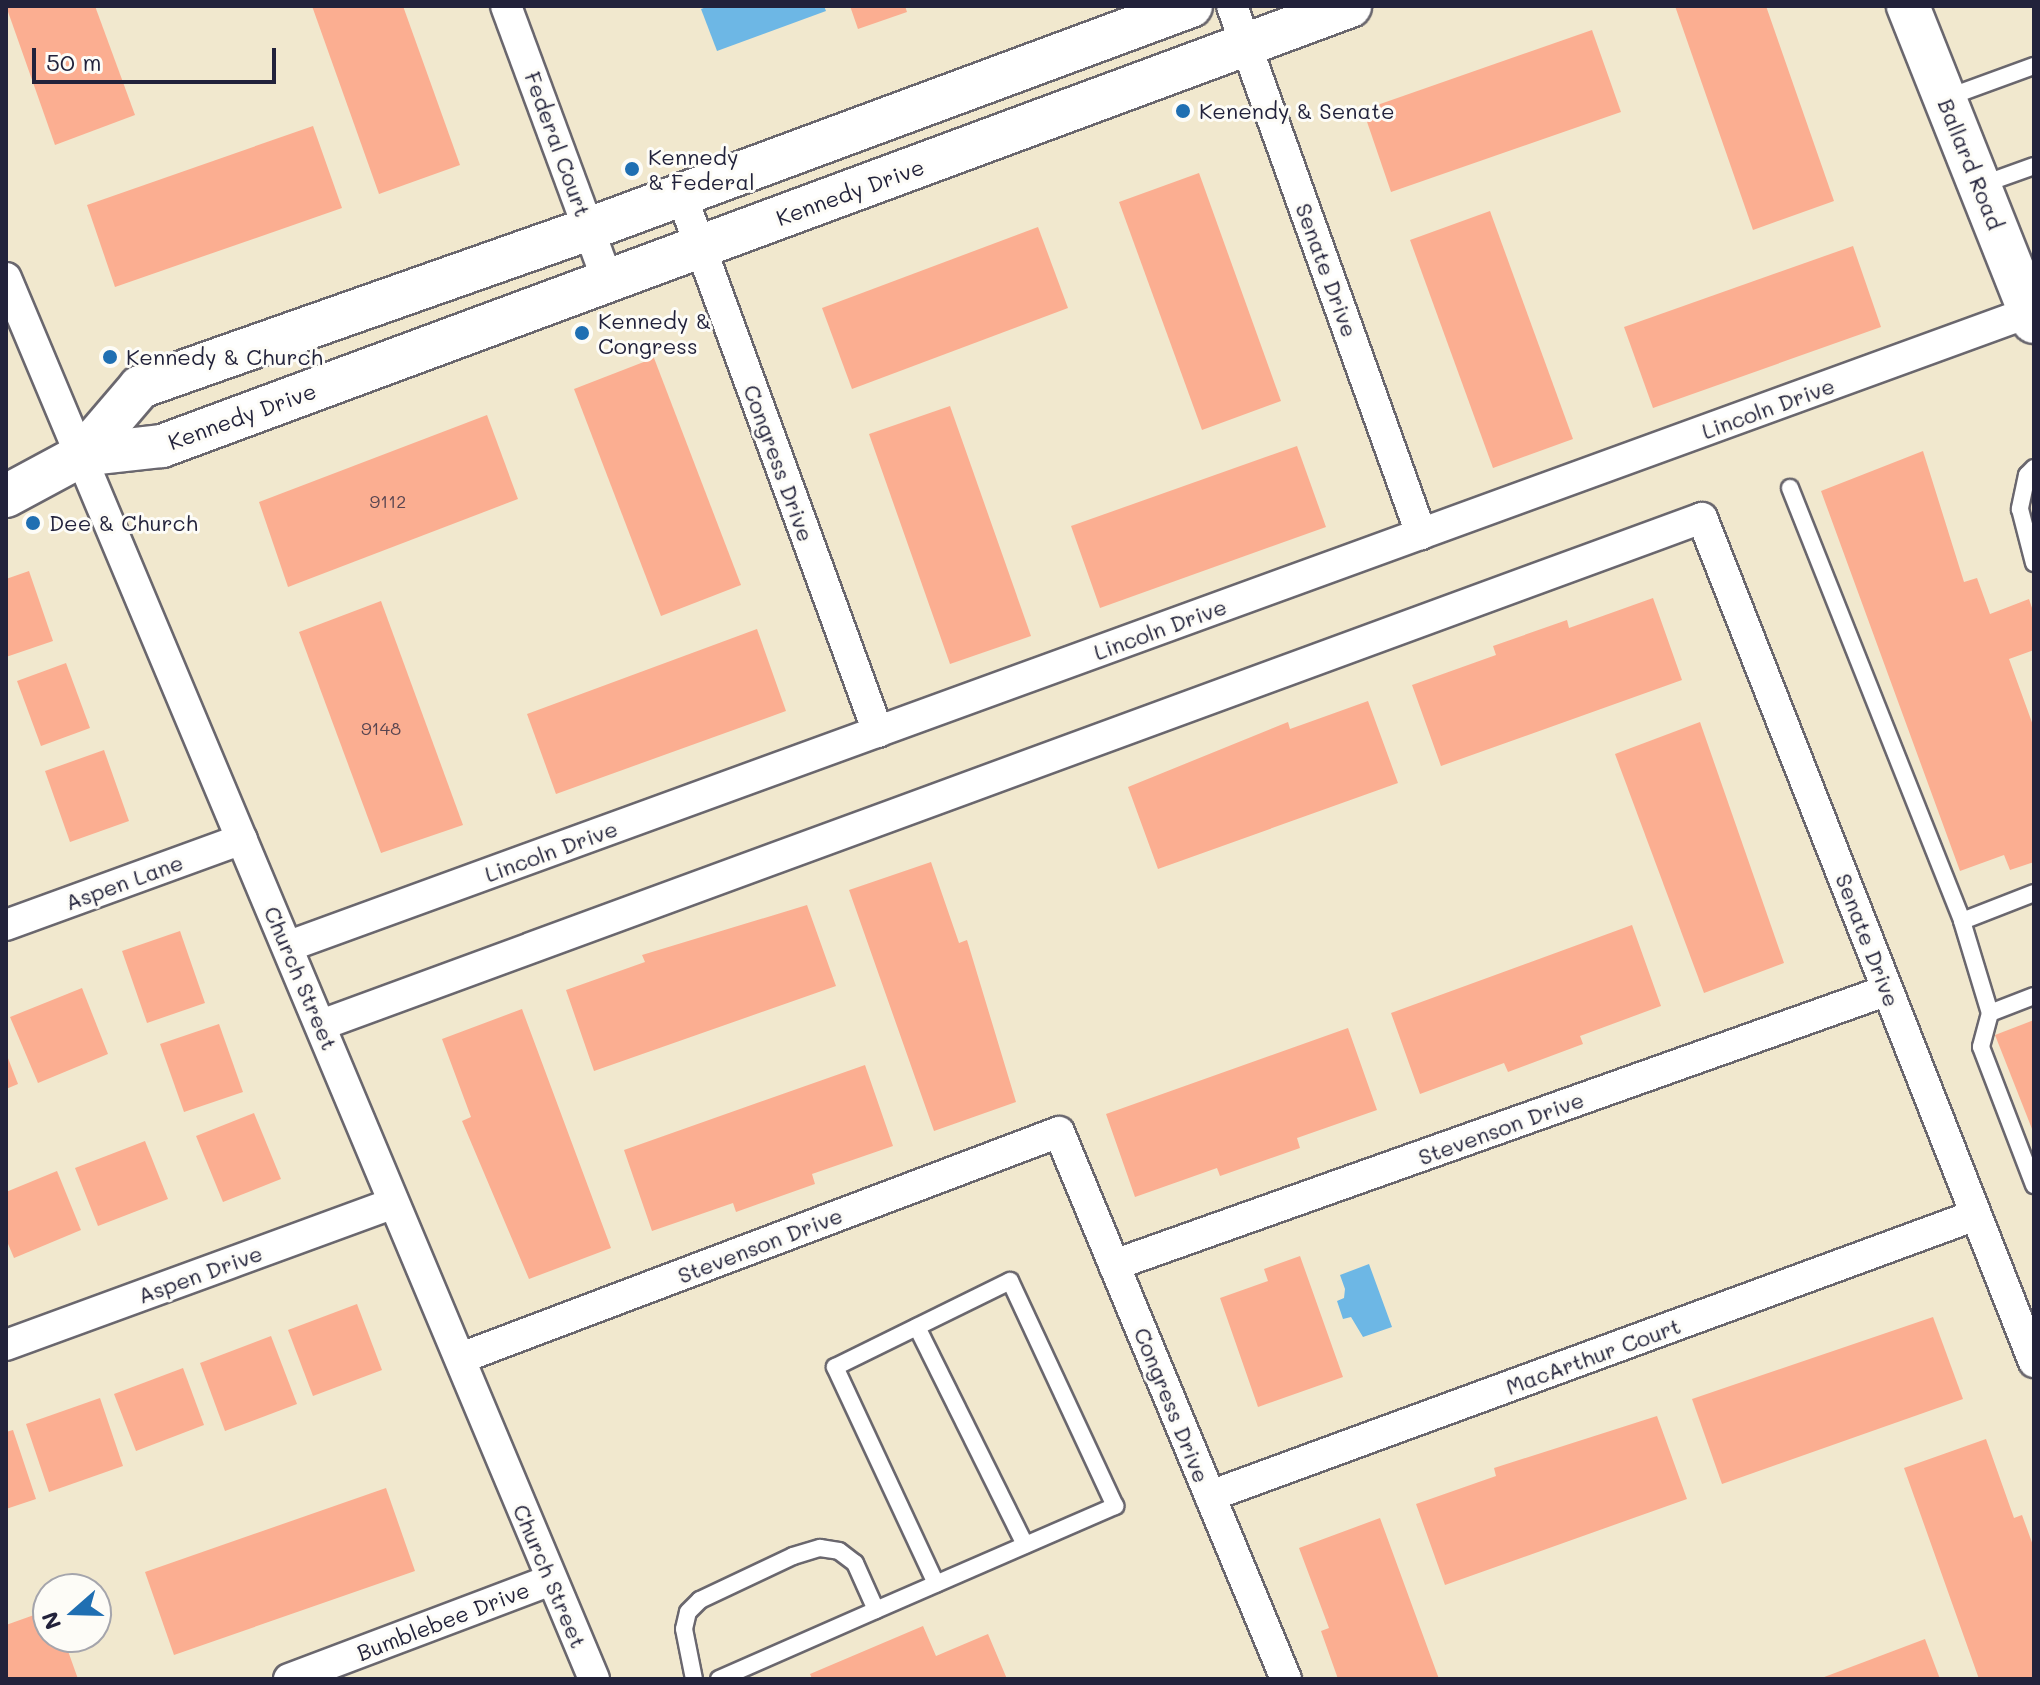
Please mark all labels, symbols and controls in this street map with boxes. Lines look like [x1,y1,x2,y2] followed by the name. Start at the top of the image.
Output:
[36,32,280,82] scale bar
[46,46,102,77] text: 50 m
[520,68,596,220] street label: Federal Court
[1933,95,2009,233] street label: Ballard Road
[1199,98,1395,124] place label: Kenendy & Senate
[1174,102,1192,120] marker: Kenendy & Senate
[648,143,755,194] place label: Kennedy & Federal
[772,153,928,231] street label: Kennedy Drive
[623,160,641,178] marker: Kennedy & Federal
[1291,200,1363,340] street label: Senate Drive
[598,307,711,358] place label: Kennedy & Congress
[573,324,591,342] marker: Kennedy & Congress
[126,344,323,370] place label: Kennedy & Church
[101,348,119,366] marker: Kennedy & Church
[1698,372,1838,444] street label: Lincoln Drive
[164,377,320,455] street label: Kennedy Drive
[738,381,820,545] street label: Congress Drive
[370,490,406,512] house number: 9112
[49,510,198,536] place label: Dee & Church
[24,514,42,532] marker: Dee & Church
[1090,593,1230,665] street label: Lincoln Drive
[361,717,401,739] house number: 9148
[481,815,621,887] street label: Lincoln Drive
[61,848,187,916] street label: Aspen Lane
[1831,870,1905,1010] street label: Senate Drive
[259,902,343,1054] street label: Church Street
[1415,1086,1587,1170] street label: Stevenson Drive
[674,1201,846,1289] street label: Stevenson Drive
[134,1239,266,1309] street label: Aspen Drive
[1502,1312,1684,1400] street label: MacArthur Court
[1129,1324,1215,1486] street label: Congress Drive
[508,1500,592,1652] street label: Church Street
[32,1573,112,1653] north arrow
[353,1576,533,1666] street label: Bumblebee Drive
[34,1608,67,1634] text: N

